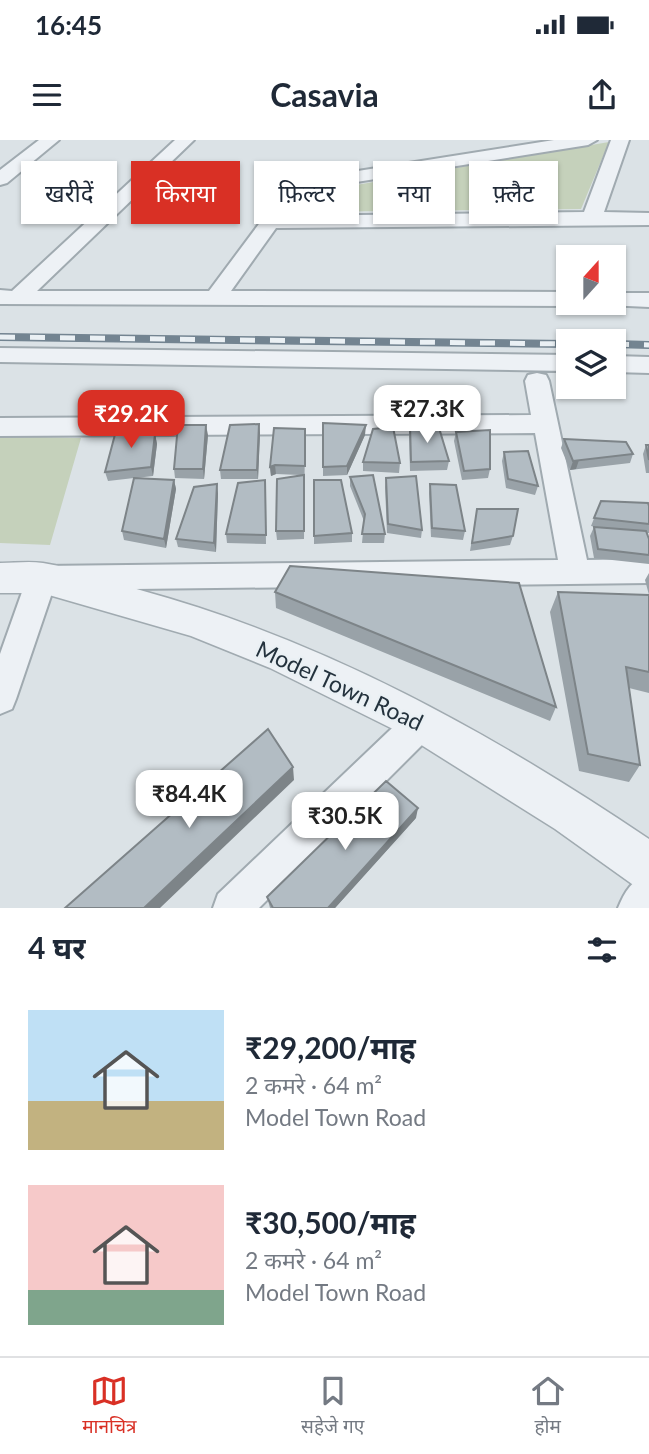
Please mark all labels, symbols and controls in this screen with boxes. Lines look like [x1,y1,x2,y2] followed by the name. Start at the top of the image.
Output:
[35,9,102,41] text: 16:45
[270,75,379,114] text: Casavia
[28,76,66,114] icon: menu
[583,76,621,114] icon: share
[21,161,117,224] chip: खरीदें
[131,161,240,224] chip: किराया
[254,161,359,224] chip: फ़िल्टर
[373,161,455,224] chip: नया
[469,161,558,224] chip: फ़्लैट
[556,245,626,315] north arrow
[556,245,626,399] map controls
[556,329,626,399] button: layers
[370,386,484,445] pin: ₹27.3K
[74,390,188,450] pin: ₹29.2K
[390,394,464,422] text: ₹27.3K
[94,399,168,427] text: ₹29.2K
[252,634,428,736] street label: Model Town Road
[132,770,246,830] pin: ₹84.4K
[152,779,226,807] text: ₹84.4K
[288,792,402,852] pin: ₹30.5K
[308,801,382,829] text: ₹30.5K
[28,929,85,965] text: 4 घर
[583,931,621,969] icon: filters
[245,1029,416,1065] text: ₹29,200/माह
[84,1038,168,1122] icon: home
[245,1071,382,1099] text: 2 कमरे · 64 m²
[245,1103,426,1131] text: Model Town Road
[245,1204,416,1240] text: ₹30,500/माह
[84,1213,168,1297] icon: home
[245,1246,382,1274] text: 2 कमरे · 64 m²
[245,1278,426,1306] text: Model Town Road
[82,1372,137,1441] tab: मानचित्र
[301,1372,364,1441] tab: सहेजे गए
[529,1372,567,1441] tab: होम

